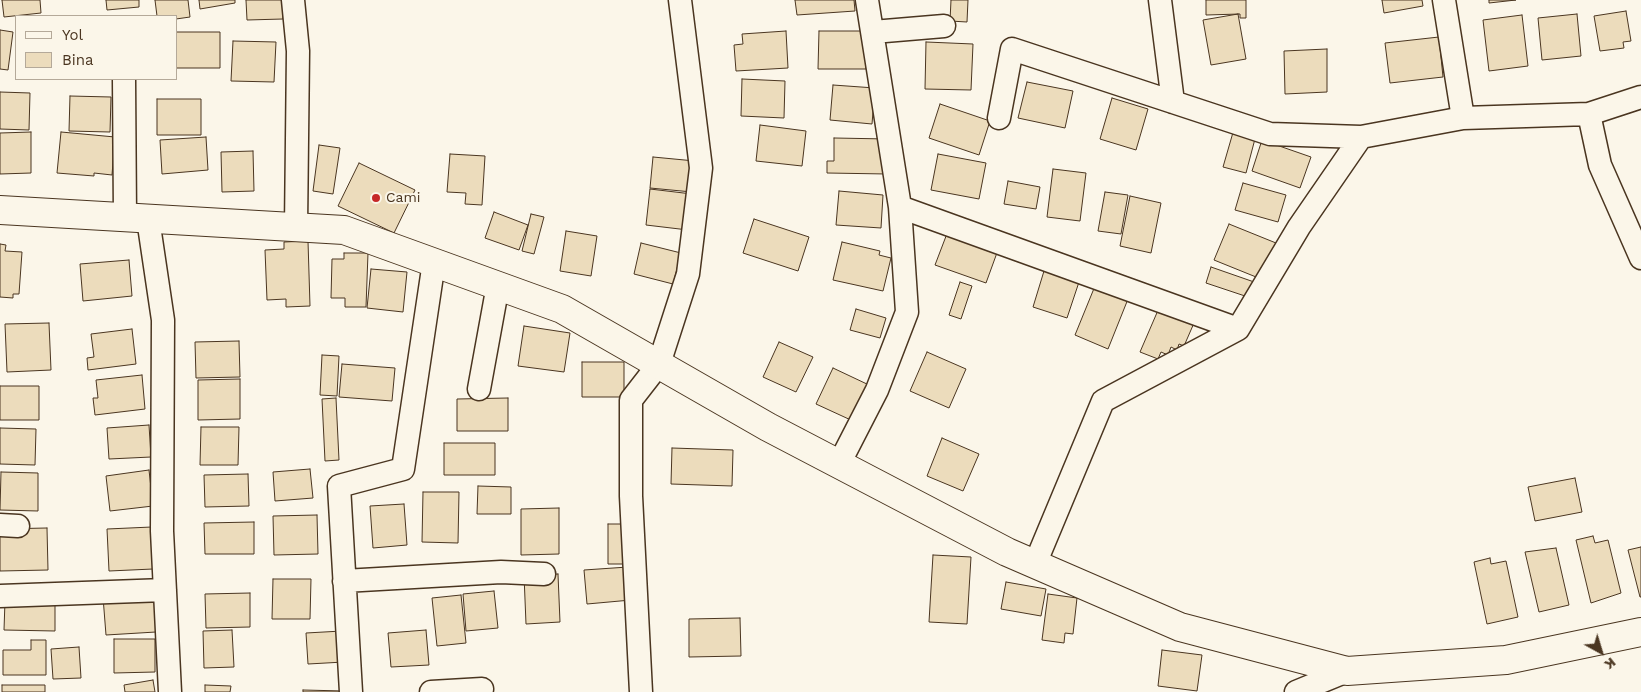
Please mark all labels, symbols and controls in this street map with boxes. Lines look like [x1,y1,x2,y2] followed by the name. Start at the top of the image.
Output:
[15,15,178,80] legend
[62,26,83,44] text: Yol
[62,51,94,69] text: Bina
[386,190,421,206] place label: Cami
[370,192,382,204] marker: Cami
[1576,627,1626,677] north arrow
[1602,654,1619,673] text: K

